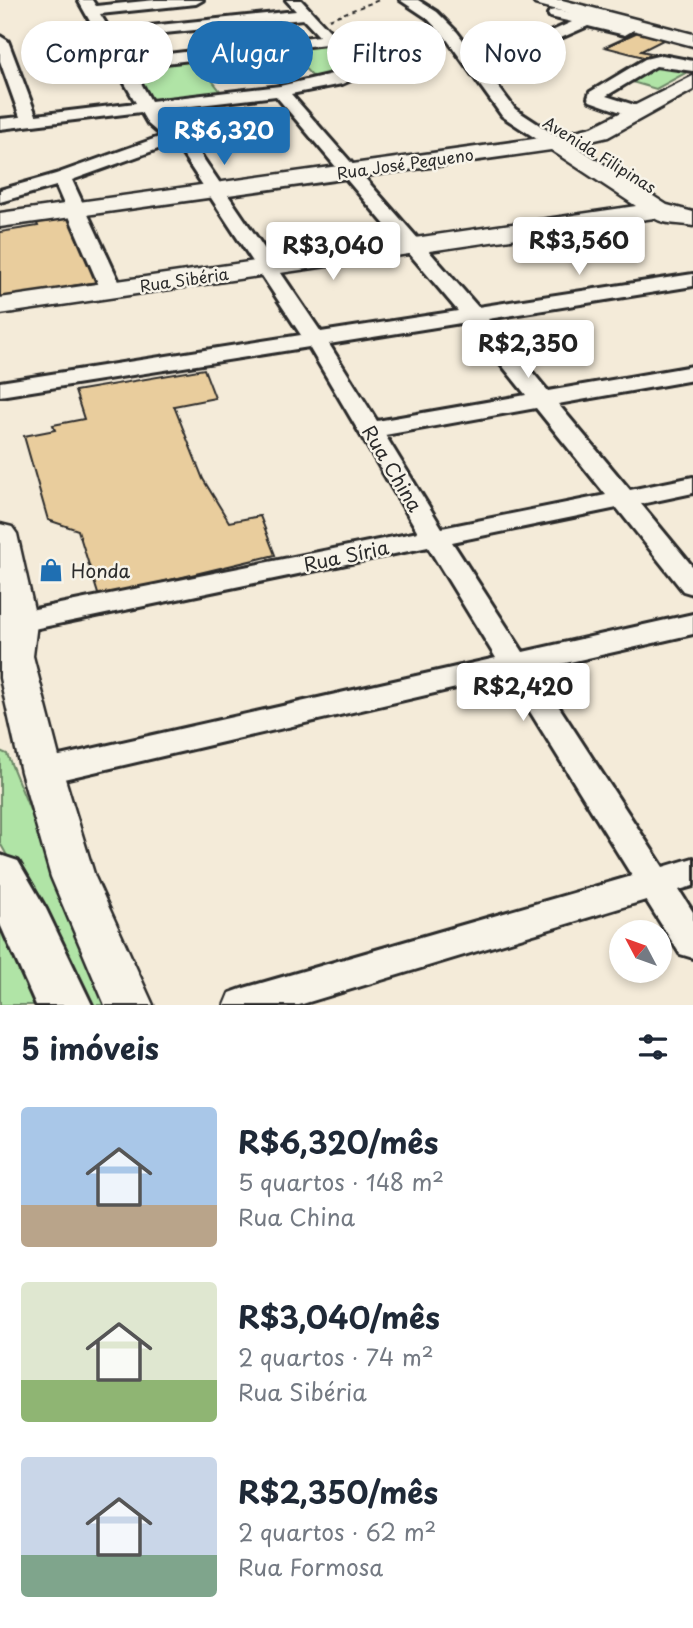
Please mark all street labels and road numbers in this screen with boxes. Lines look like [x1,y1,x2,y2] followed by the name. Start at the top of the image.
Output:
[539,110,661,198] street label: Avenida Filipinas
[335,142,475,184] street label: Rua José Pequeno
[138,261,230,297] street label: Rua Sibéria
[356,419,430,517] street label: Rua China
[301,532,391,578] street label: Rua Síria

